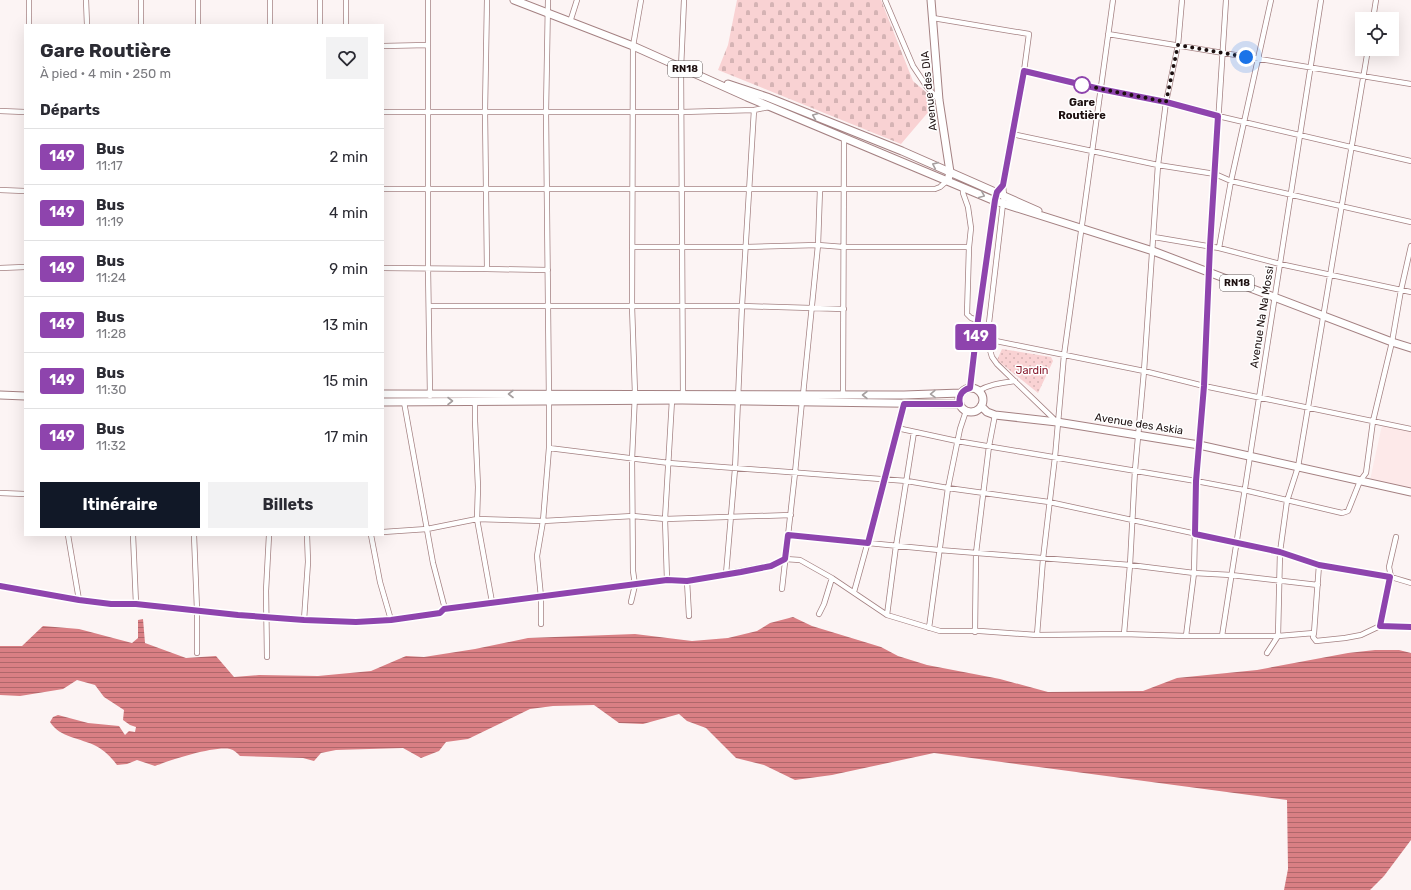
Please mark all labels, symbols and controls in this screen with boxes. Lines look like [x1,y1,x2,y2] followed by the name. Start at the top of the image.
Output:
[1355,12,1399,56] map controls
[1355,12,1399,56] button: locate
[326,37,368,79] button: heart
[40,39,171,62] text: Gare Routière
[1236,47,1256,67] your location
[918,50,940,132] street label: Avenue des DIA
[668,61,702,77] road number: RN18
[40,66,171,81] text: À pied · 4 min · 250 m
[1073,76,1091,94] marker: Gare Routière
[1058,96,1106,122] place label: Gare Routière
[40,101,100,119] text: Départs
[811,113,818,121] one-way arrow
[96,140,124,158] text: Bus
[49,148,75,165] text: 149
[329,148,368,166] text: 2 min
[96,158,123,173] text: 11:17
[932,162,939,170] one-way arrow
[977,190,985,198] one-way arrow
[96,196,124,214] text: Bus
[49,204,75,221] text: 149
[329,204,368,222] text: 4 min
[96,214,124,229] text: 11:19
[96,252,124,270] text: Bus
[49,260,75,277] text: 149
[329,260,368,278] text: 9 min
[1248,265,1276,369] street label: Avenue Na Na Mossi
[96,270,126,285] text: 11:24
[1220,275,1254,291] road number: RN18
[96,308,124,326] text: Bus
[49,316,75,333] text: 149
[323,316,368,334] text: 13 min
[953,324,999,350] line badge: 149
[96,326,126,341] text: 11:28
[963,328,989,345] text: 149
[96,364,124,382] text: Bus
[1016,364,1048,377] park label: Jardin
[49,372,75,389] text: 149
[323,372,368,390] text: 15 min
[96,382,127,397] text: 11:30
[508,390,514,398] one-way arrow
[930,390,936,398] one-way arrow
[862,391,868,399] one-way arrow
[447,397,453,405] one-way arrow
[1094,411,1184,437] street label: Avenue des Askia
[96,420,124,438] text: Bus
[49,428,75,445] text: 149
[324,428,368,446] text: 17 min
[96,438,126,453] text: 11:32
[40,482,200,528] button: Itinéraire
[208,482,368,528] button: Billets

